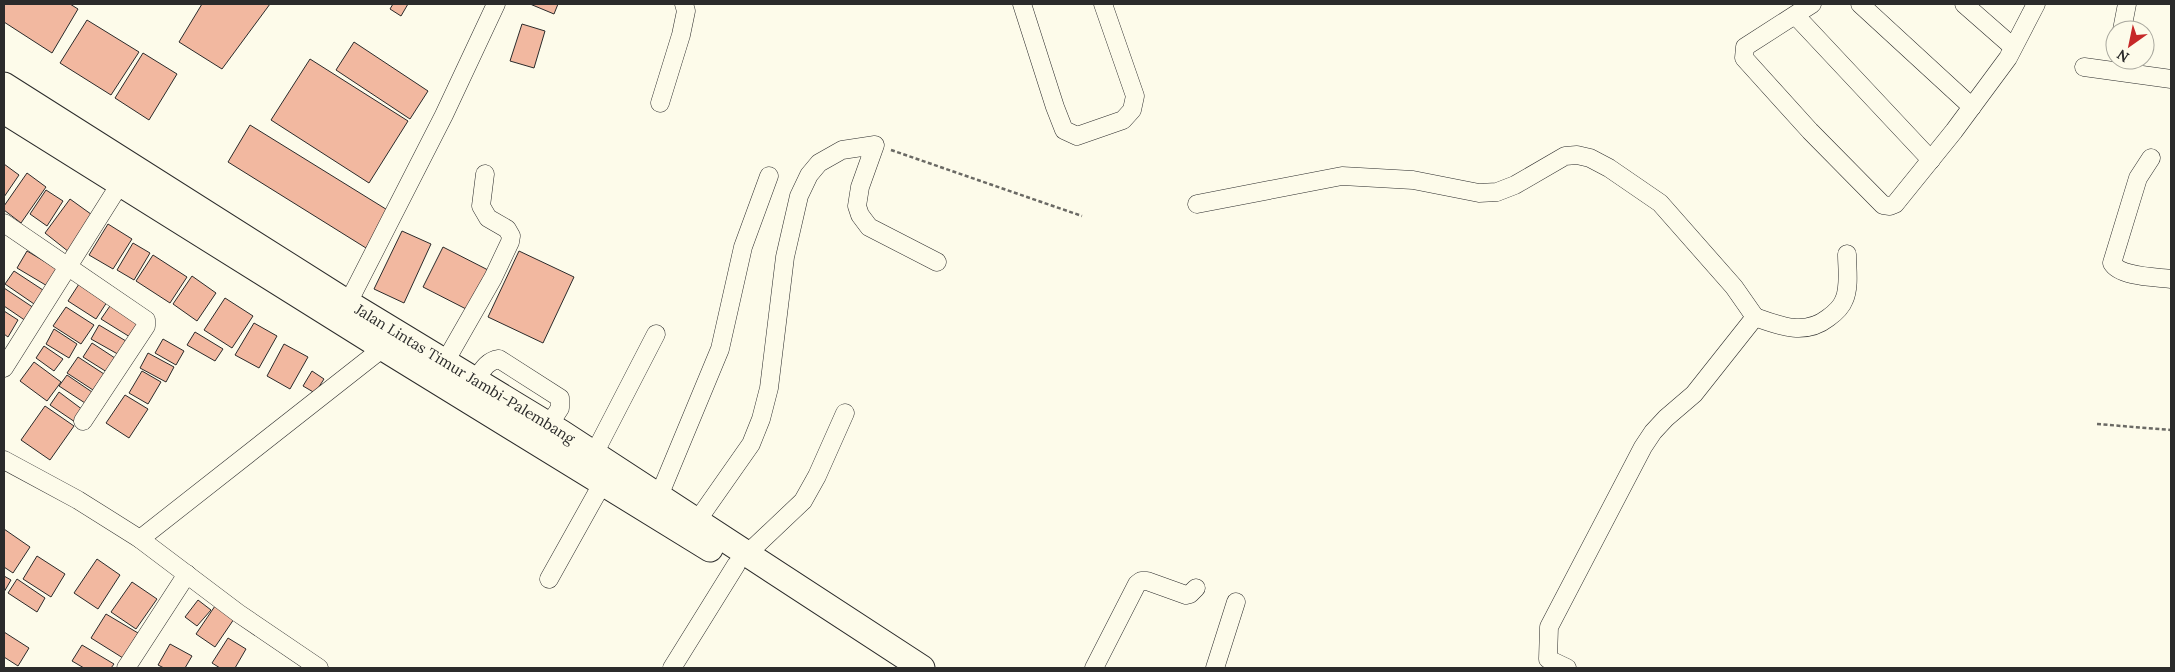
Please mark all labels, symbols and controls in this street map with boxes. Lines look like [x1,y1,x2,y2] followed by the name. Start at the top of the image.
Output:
[2105,20,2155,70] north arrow
[2113,45,2132,66] text: N
[351,299,579,448] street label: Jalan Lintas Timur Jambi-Palembang

